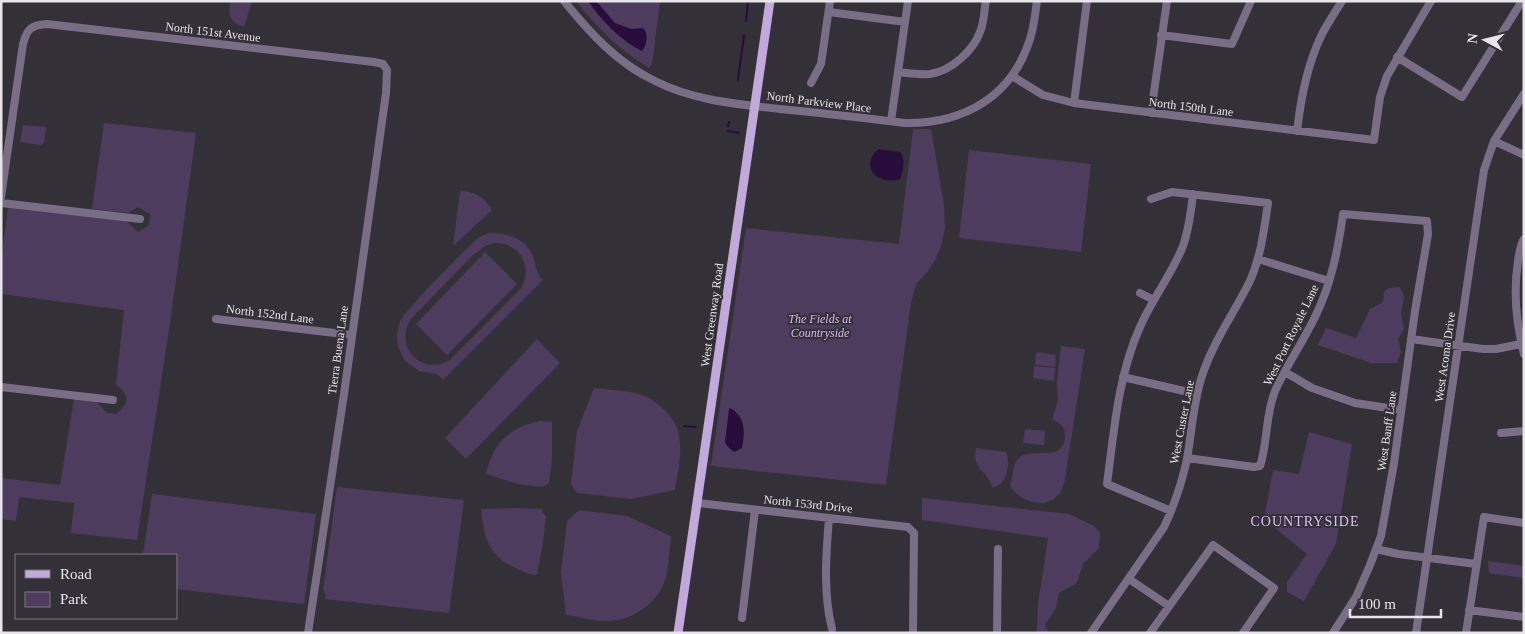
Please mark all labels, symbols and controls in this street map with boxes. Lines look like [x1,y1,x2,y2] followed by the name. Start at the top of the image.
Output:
[1460,15,1510,65] north arrow
[165,19,261,45] street label: North 151st Avenue
[1465,33,1481,44] text: N
[766,89,872,115] street label: North Parkview Place
[1148,95,1234,119] street label: North 150th Lane
[698,262,726,368] street label: West Greenway Road
[1260,282,1322,388] street label: West Port Royale Lane
[225,302,315,326] street label: North 152nd Lane
[325,305,351,395] street label: Tierra Buena Lane
[1432,311,1458,403] street label: West Acoma Drive
[788,312,852,340] park label: The Fields at Countryside
[1167,379,1197,465] street label: West Custer Lane
[1374,390,1400,472] street label: West Banff Lane
[763,492,853,516] street label: North 153rd Drive
[1250,514,1360,529] district label: COUNTRYSIDE
[15,554,178,619] legend
[60,566,92,582] text: Road
[1350,586,1441,618] scale bar
[60,591,88,607] text: Park
[1358,596,1396,612] text: 100 m

